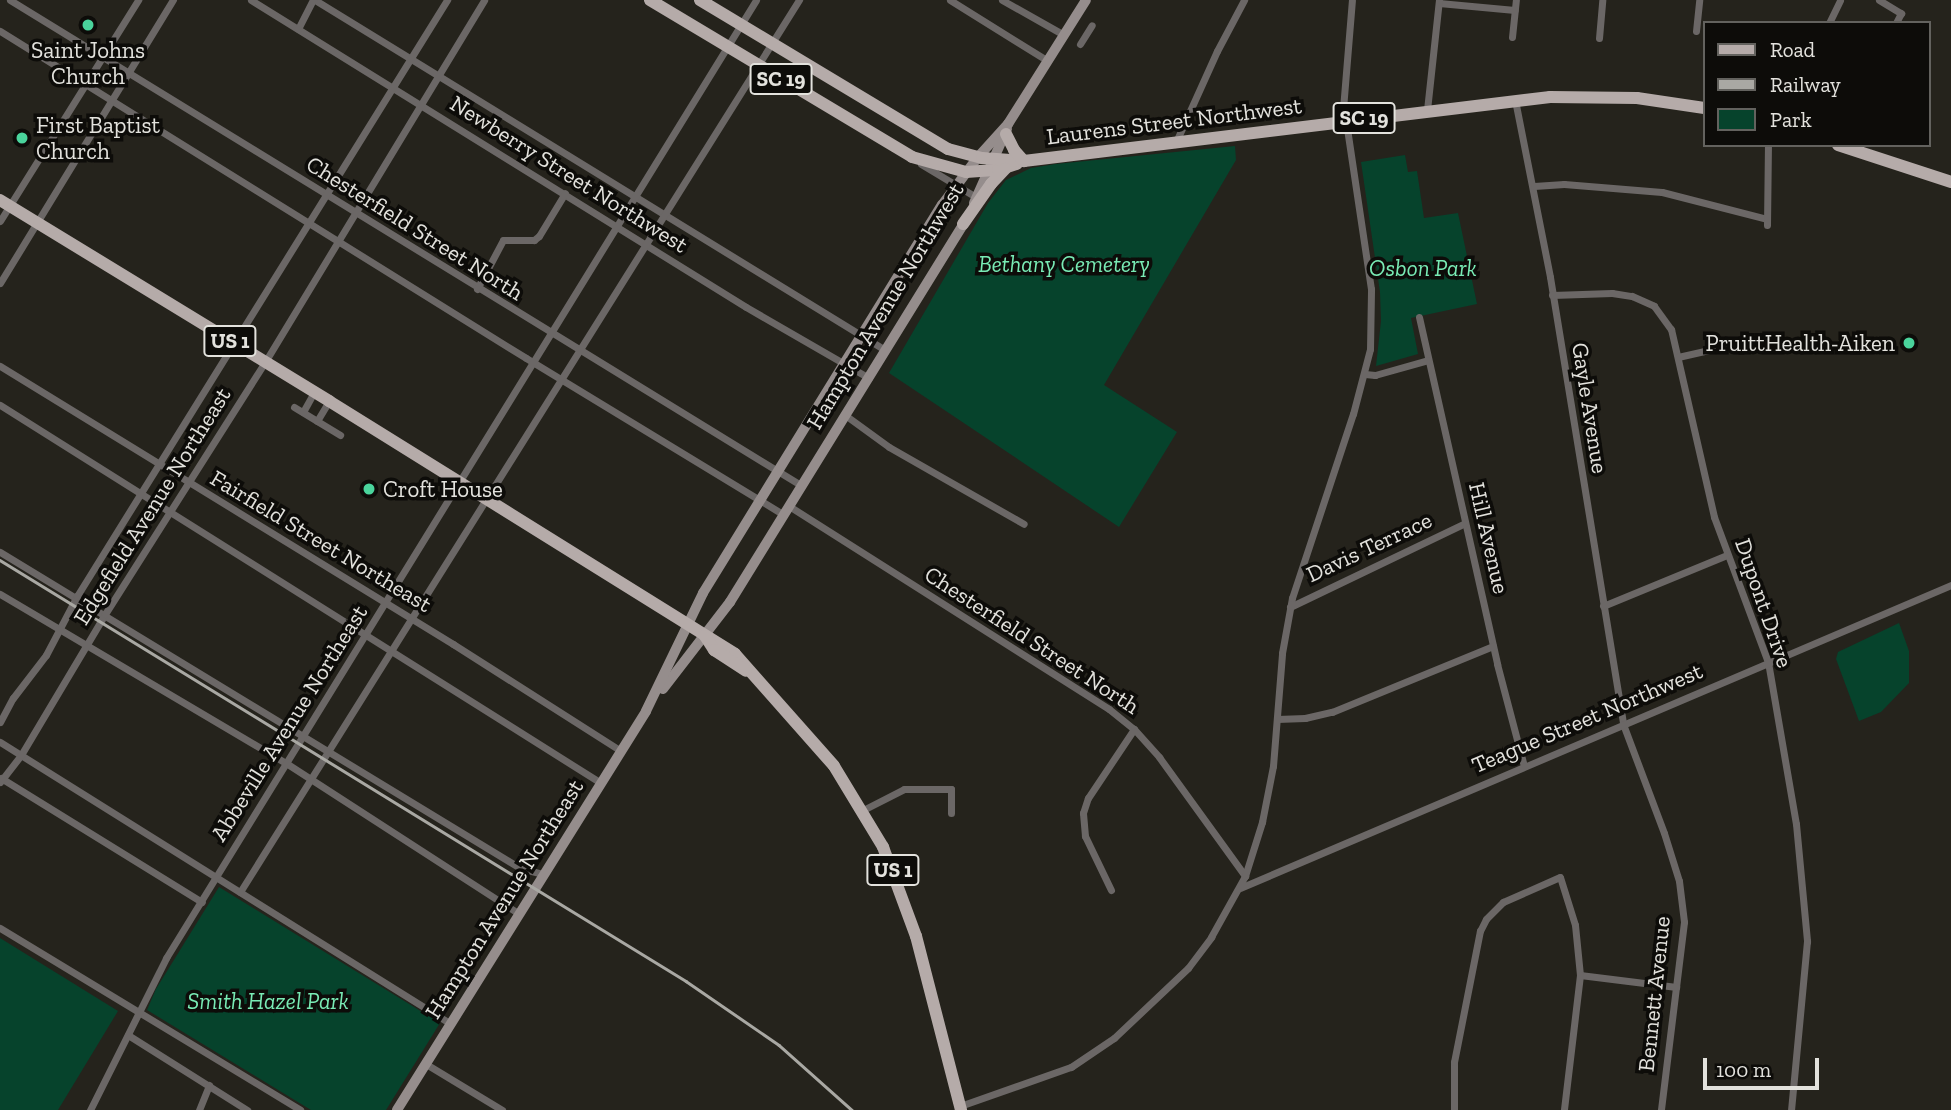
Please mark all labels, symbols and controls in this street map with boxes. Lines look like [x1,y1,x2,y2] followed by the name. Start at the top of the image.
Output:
[80,17,96,33] marker: Saint Johns Church
[1702,21,1930,147] legend
[31,36,145,90] place label: Saint Johns Church
[1770,37,1815,62] text: Road
[750,62,812,96] road number: SC 19
[1770,72,1841,97] text: Railway
[445,89,693,259] street label: Newberry Street Northwest
[1045,92,1303,150] street label: Laurens Street Northwest
[1332,100,1396,136] road number: SC 19
[1770,107,1812,132] text: Park
[36,111,160,165] place label: First Baptist Church
[14,130,30,146] marker: First Baptist Church
[301,150,529,306] street label: Chesterfield Street North
[800,177,970,435] street label: Hampton Avenue Northwest
[978,250,1150,278] park label: Bethany Cemetery
[1369,254,1477,282] park label: Osbon Park
[202,324,258,358] road number: US 1
[1706,329,1895,357] place label: PruittHealth-Aiken
[1901,335,1917,351] marker: PruittHealth-Aiken
[1566,340,1614,476] street label: Gayle Avenue
[67,382,237,630] street label: Edgefield Avenue Northeast
[205,464,437,618] street label: Fairfield Street Northeast
[383,475,503,503] place label: Croft House
[1463,479,1515,597] street label: Hill Avenue
[361,481,377,497] marker: Croft House
[1302,506,1436,588] street label: Davis Terrace
[1729,535,1799,671] street label: Dupont Drive
[919,560,1145,720] street label: Chesterfield Street North
[205,599,373,847] street label: Abbeville Avenue Northeast
[1468,657,1706,779] street label: Teague Street Northwest
[419,774,589,1024] street label: Hampton Avenue Northeast
[865,852,921,888] road number: US 1
[1632,914,1676,1074] street label: Bennett Avenue
[187,987,349,1015] park label: Smith Hazel Park
[1706,1044,1822,1088] scale bar
[1716,1057,1771,1082] text: 100 m

